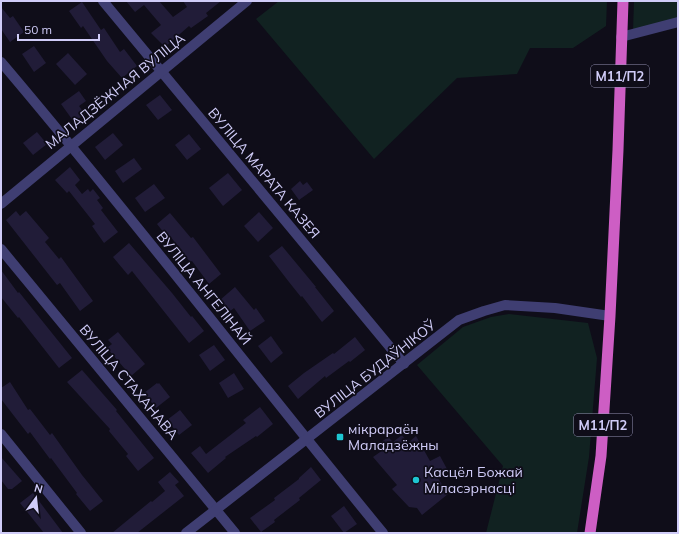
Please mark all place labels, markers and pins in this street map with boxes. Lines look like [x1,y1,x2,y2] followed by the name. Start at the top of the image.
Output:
[348,420,439,454] place label: мікрараён Маладзёжны
[335,432,345,442] marker: мікрараён Маладзёжны
[424,463,523,497] place label: Касцёл Божай Міласэрнасці
[411,475,421,485] marker: Касцёл Божай Міласэрнасці

